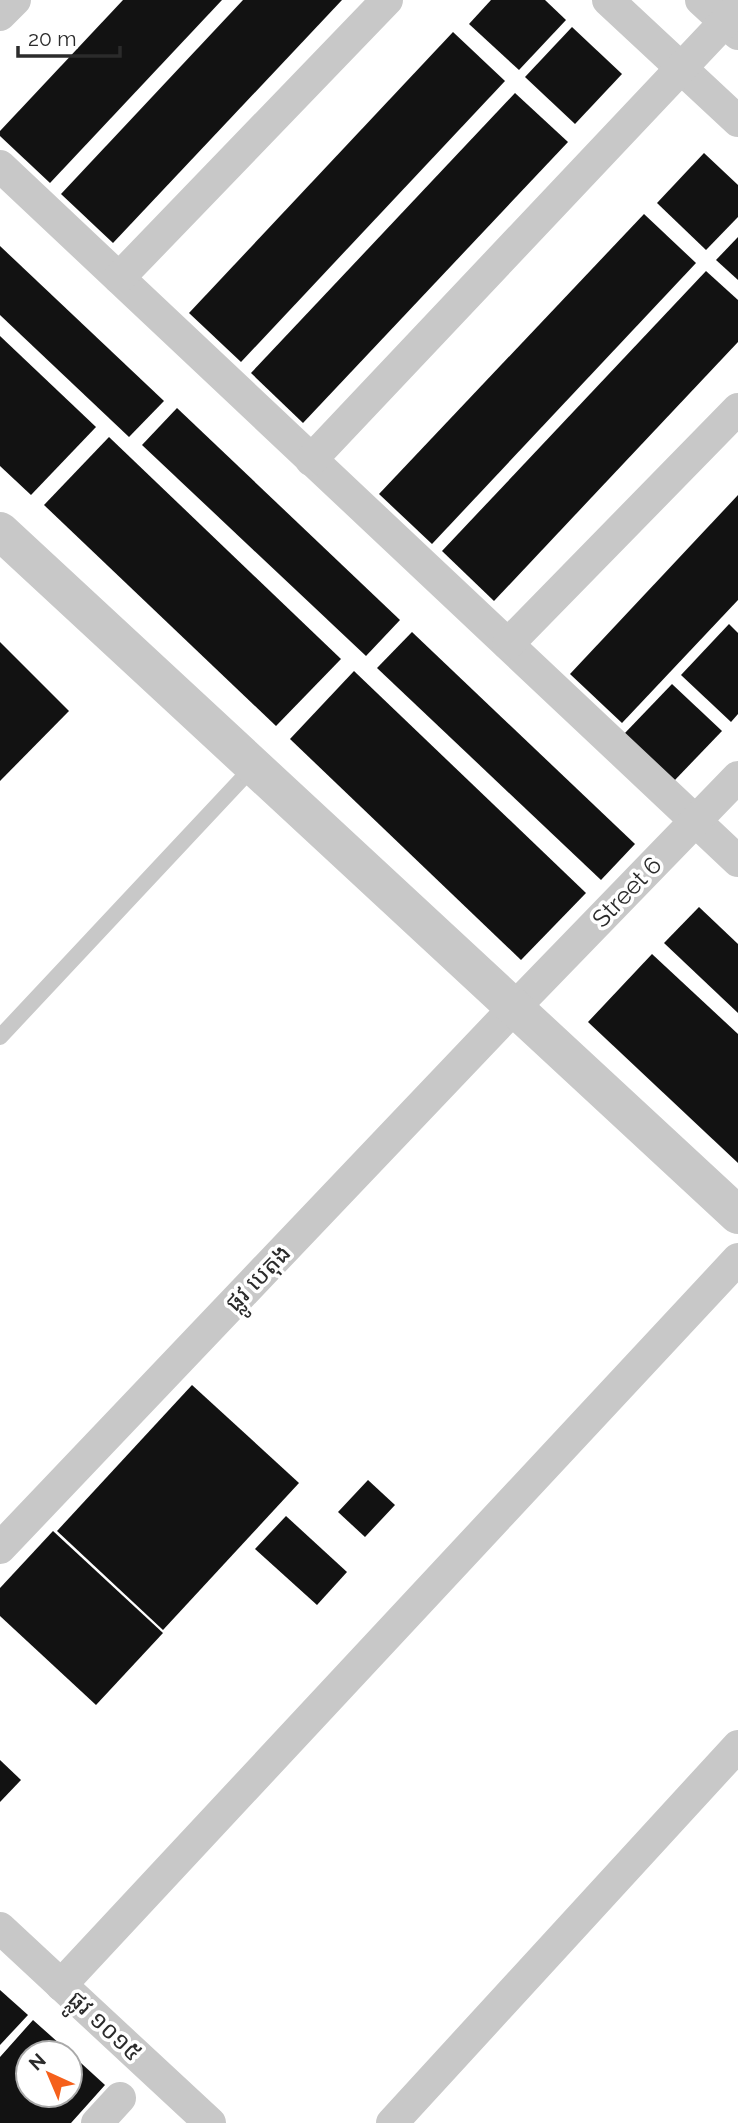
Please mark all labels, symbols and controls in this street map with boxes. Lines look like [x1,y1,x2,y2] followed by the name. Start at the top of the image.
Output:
[18,14,119,58] scale bar
[28,26,76,51] text: 20 m
[586,850,667,933] street label: Street 6
[219,1238,302,1323] street label: ផ្លូវ បេតុង
[57,1984,148,2073] street label: ផ្លូវ ១០១៥
[14,2039,84,2109] north arrow
[24,2049,50,2075] text: N

